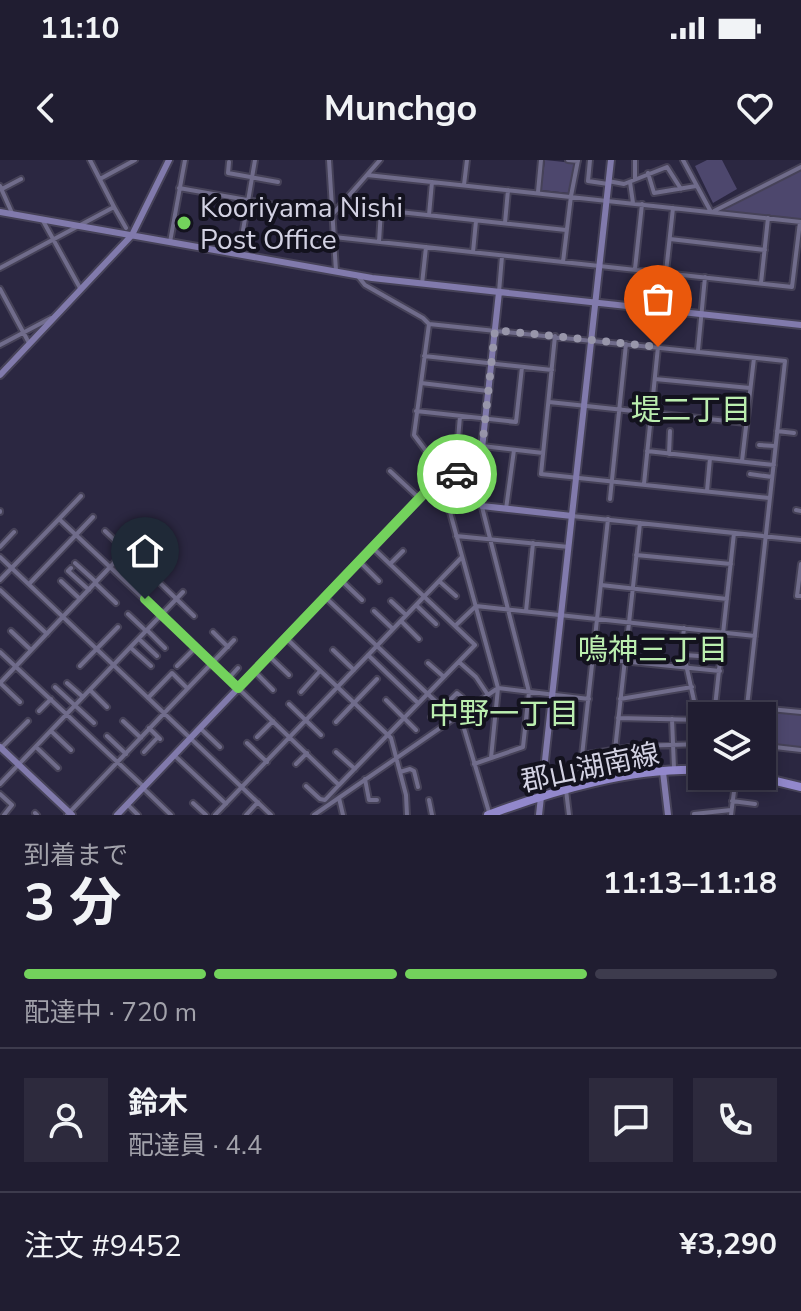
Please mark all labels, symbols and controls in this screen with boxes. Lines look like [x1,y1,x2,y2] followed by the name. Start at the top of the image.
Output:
[40,8,119,49] text: 11:10
[324,84,477,133] text: Munchgo
[24,86,68,130] icon: back
[733,86,777,130] icon: heart
[200,189,403,259] place label: Kooriyama Nishi Post Office
[175,214,193,232] marker: Kooriyama Nishi Post Office
[624,265,692,347] pin
[636,277,680,321] icon: bag
[631,390,751,431] district label: 堤二丁目
[417,434,497,514] courier
[435,452,479,496] icon: car
[111,517,179,599] pin
[123,529,167,573] icon: home
[578,630,728,671] district label: 鳴神三丁目
[429,694,579,735] district label: 中野一丁目
[688,702,776,790] map controls
[688,702,776,790] button: layers
[518,735,663,801] street label: 郡山湖南線
[24,838,128,873] text: 到着まで
[603,863,777,904] text: 11:13–11:18
[24,867,121,938] text: 3 分
[24,995,197,1030] text: 配達中 · 720 m
[24,1078,108,1162] button: person
[589,1078,673,1162] button: chat
[693,1078,777,1162] button: phone
[128,1083,188,1124] text: 鈴木
[128,1128,262,1163] text: 配達員 · 4.4
[680,1224,777,1265] text: ¥3,290
[24,1226,182,1267] text: 注文 #9452

